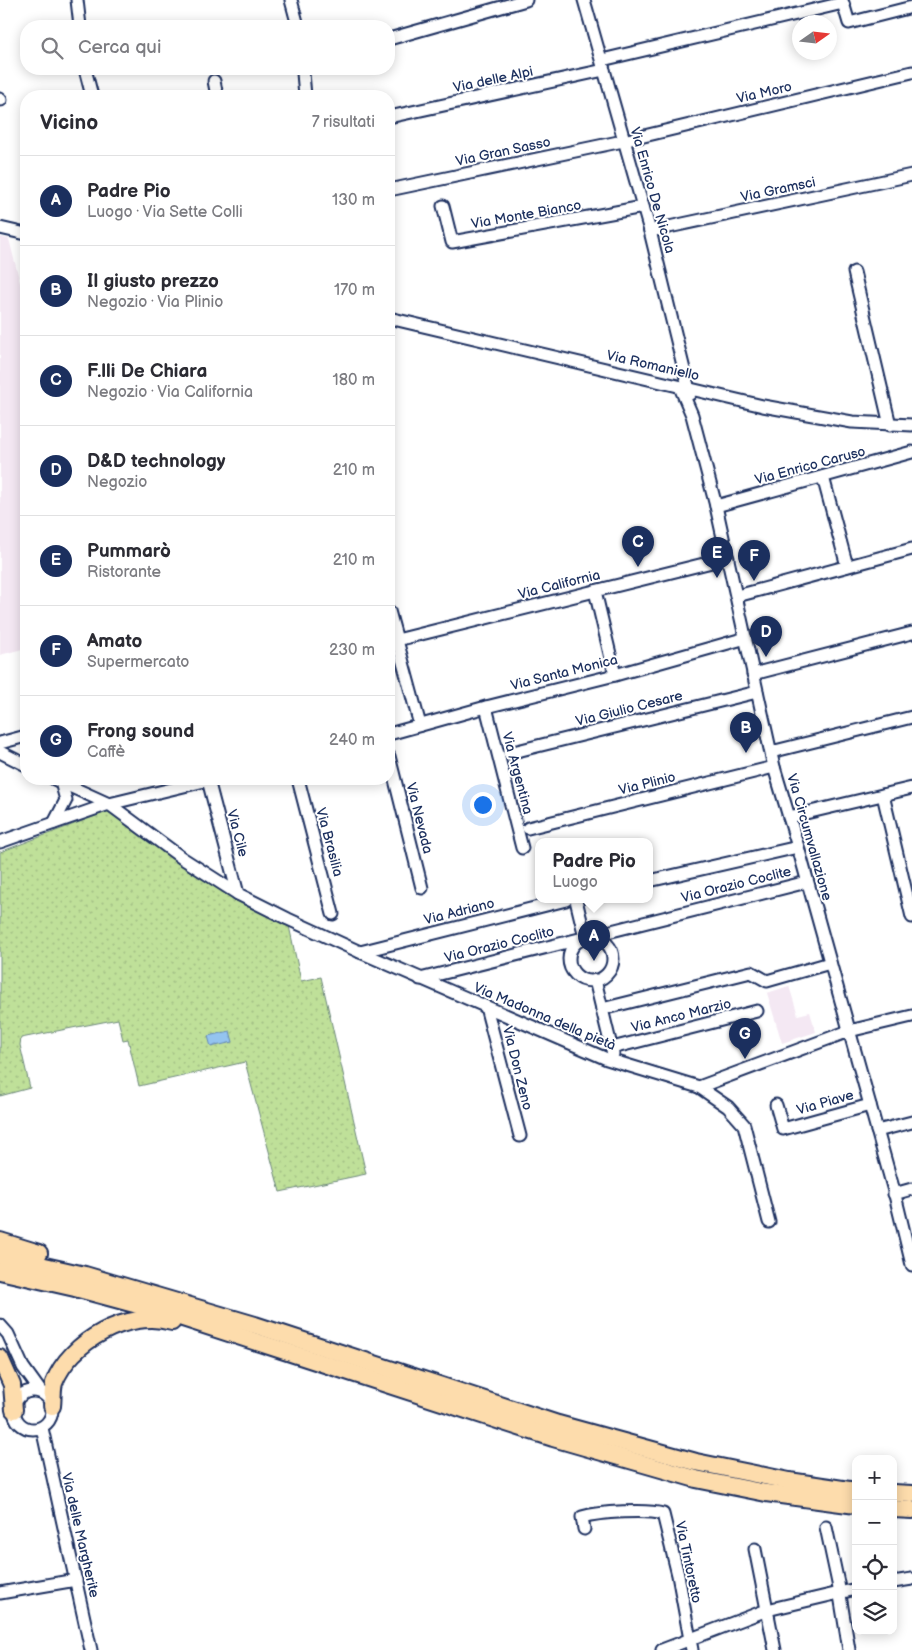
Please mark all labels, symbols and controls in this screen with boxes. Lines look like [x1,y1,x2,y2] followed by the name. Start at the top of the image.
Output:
[792,15,837,60] north arrow
[20,20,395,75] search box
[38,34,66,62] icon: search
[78,36,161,59] text: Cerca qui
[452,63,535,96] street label: Via delle Alpi
[735,78,794,107] street label: Via Moro
[40,110,98,135] text: Vicino
[312,113,375,132] text: 7 risultati
[626,125,679,255] street label: Via Enrico De Nicola
[454,133,552,170] street label: Via Gran Sasso
[739,173,817,206] street label: Via Gramsci
[87,180,171,203] text: Padre Pio
[51,191,61,210] text: A
[332,191,375,210] text: 130 m
[470,196,583,233] street label: Via Monte Bianco
[87,203,243,222] text: Luogo · Via Sette Colli
[87,270,219,293] text: Il giusto prezzo
[50,281,62,300] text: B
[334,281,375,300] text: 170 m
[87,293,223,312] text: Negozio · Via Plinio
[605,347,701,384] street label: Via Romaniello
[87,360,207,383] text: F.lli De Chiara
[50,371,62,390] text: C
[333,371,375,390] text: 180 m
[87,383,253,402] text: Negozio · Via California
[753,443,867,488] street label: Via Enrico Caruso
[87,450,225,473] text: D&D technology
[50,461,62,480] text: D
[333,461,375,480] text: 210 m
[87,473,147,492] text: Negozio
[622,526,654,567] pin: C
[701,537,733,578] pin: E
[87,540,171,563] text: Pummarò
[738,540,770,581] pin: F
[51,551,61,570] text: E
[333,551,375,570] text: 210 m
[87,563,161,582] text: Ristorante
[516,566,602,603] street label: Via California
[750,616,782,657] pin: D
[87,630,142,653] text: Amato
[51,641,61,660] text: F
[329,641,375,660] text: 230 m
[509,651,620,694] street label: Via Santa Monica
[87,653,189,672] text: Supermercato
[574,687,684,730] street label: Via Giulio Cesare
[730,712,762,753] pin: B
[87,720,194,743] text: Frong sound
[498,730,537,816] street label: Via Argentina
[50,731,62,750] text: G
[329,731,375,750] text: 240 m
[87,743,125,762] text: Caffè
[617,768,677,799] street label: Via Plinio
[783,772,836,903] street label: Via Circumvallazione
[402,781,437,856] street label: Via Nevada
[470,792,496,818] your location
[312,806,347,878] street label: Via Brasilia
[223,808,252,859] street label: Via Cile
[535,838,653,903] popup
[552,850,636,873] text: Padre Pio
[679,863,793,906] street label: Via Orazio Coclite
[552,873,598,892] text: Luogo
[422,895,496,928] street label: Via Adriano
[578,920,610,961] pin: A
[443,923,556,966] street label: Via Orazio Coclito
[471,979,618,1054] street label: Via Madonna della pietà
[629,995,733,1036] street label: Via Anco Marzio
[729,1018,761,1059] pin: G
[499,1024,536,1112] street label: Via Don Zeno
[795,1086,856,1119] street label: Via Piave
[852,1455,897,1635] map controls
[852,1455,897,1500] button: +
[58,1471,103,1599] street label: Via delle Margherite
[852,1500,897,1545] button: −
[672,1520,705,1605] street label: Via Tintoretto
[852,1545,897,1590] button: locate
[852,1590,897,1635] button: layers

